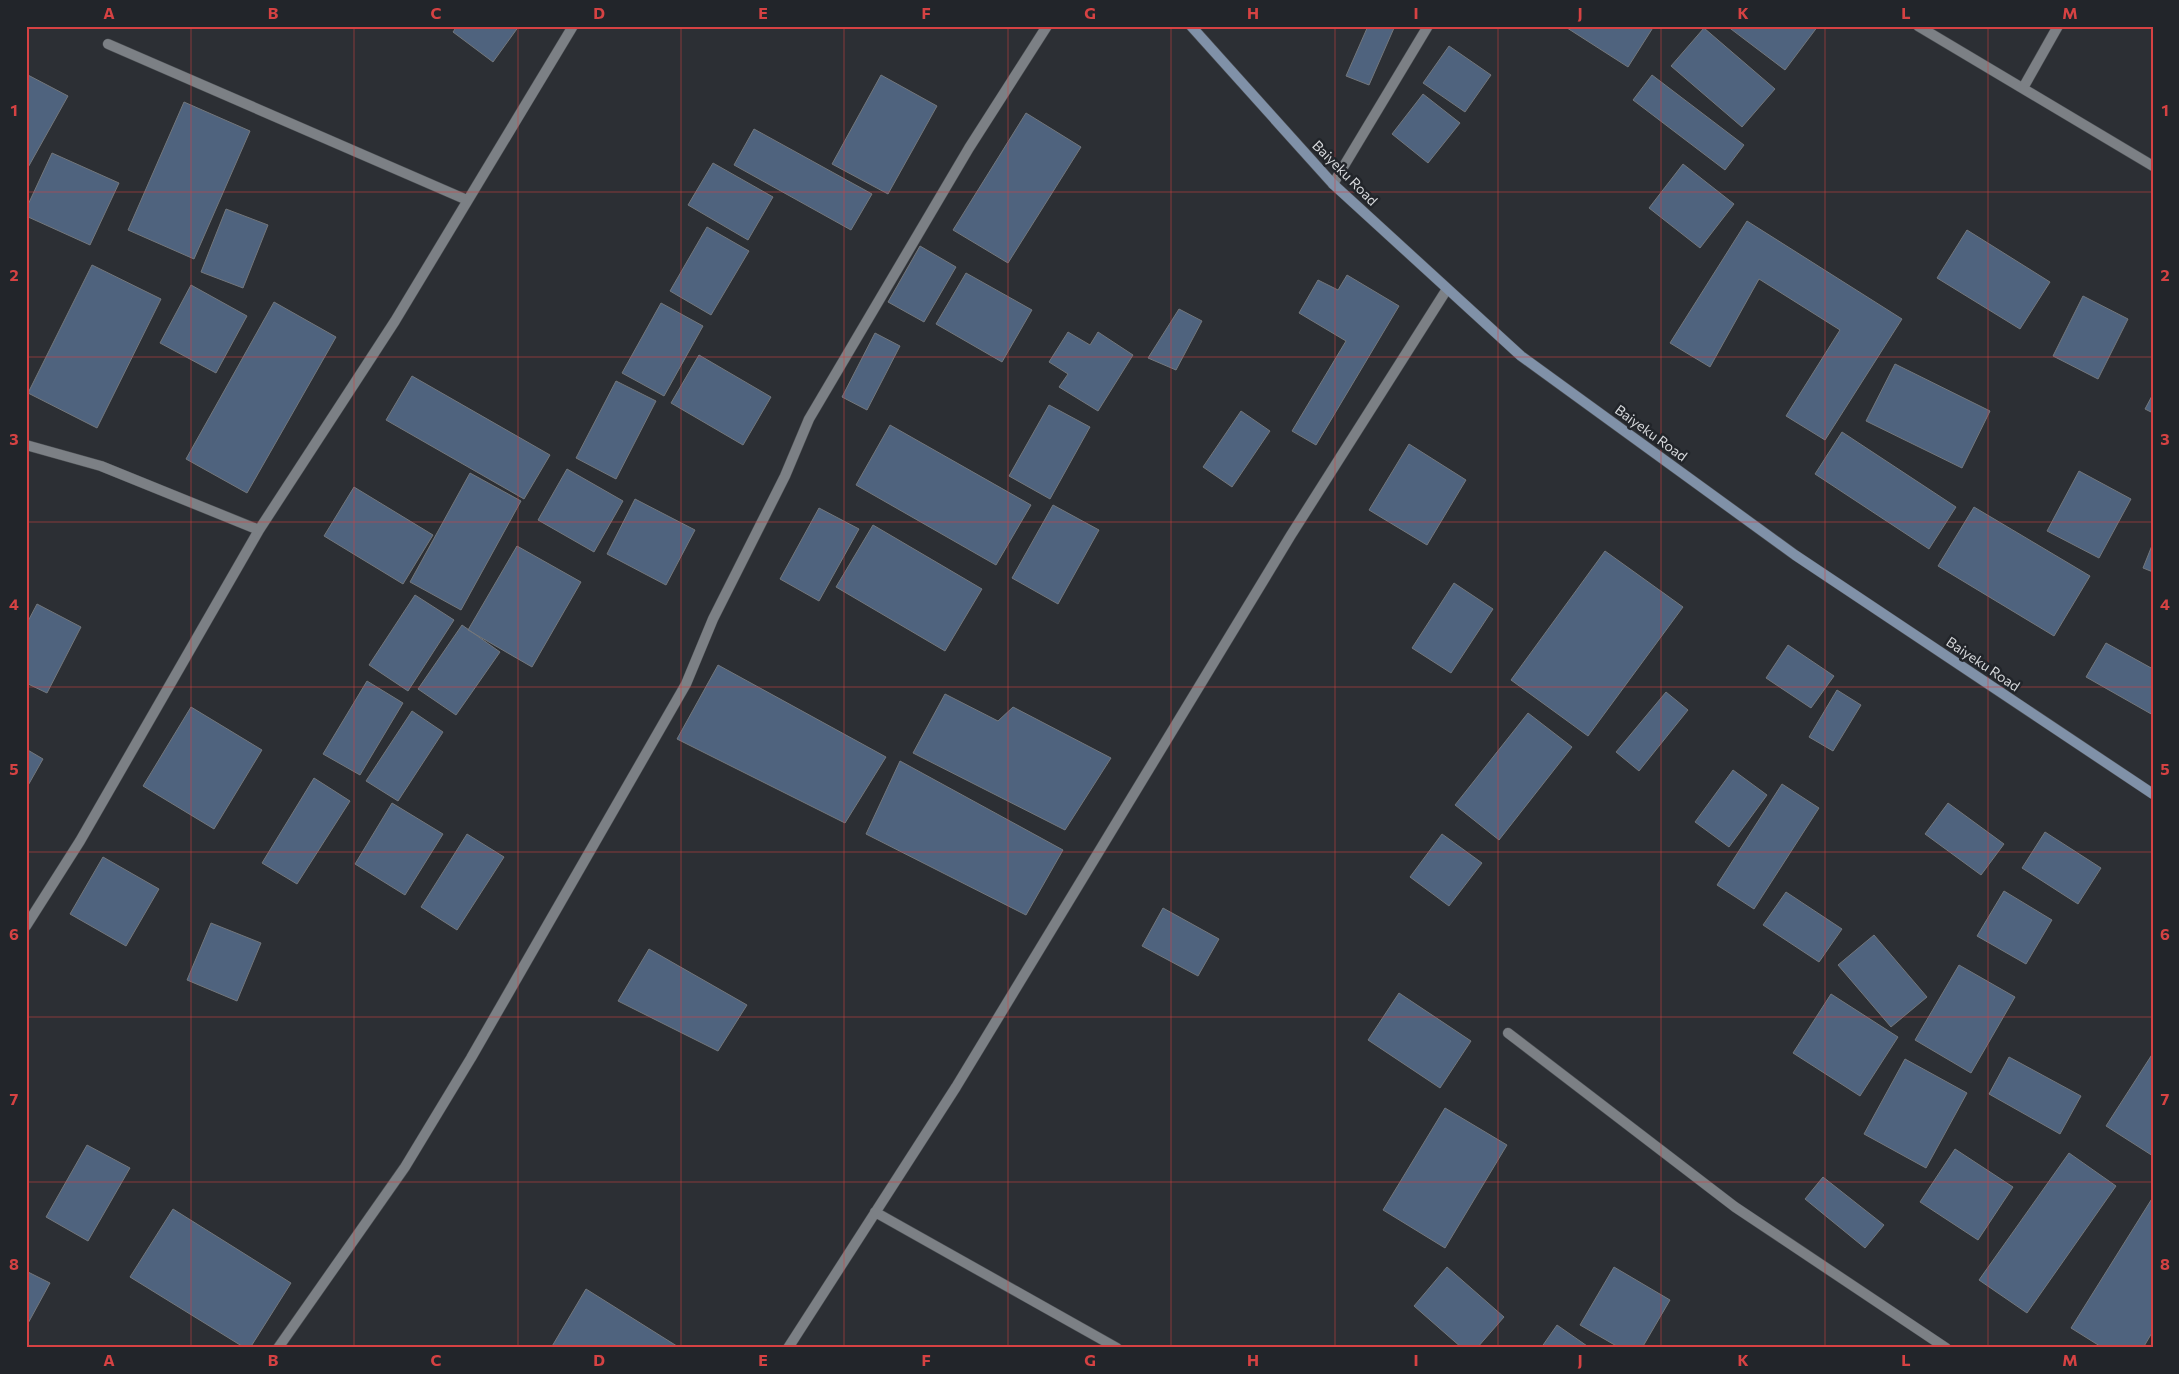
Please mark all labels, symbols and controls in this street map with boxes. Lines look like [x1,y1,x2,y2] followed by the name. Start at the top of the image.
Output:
[103,3,115,22] text: A
[268,3,279,22] text: B
[431,3,442,22] text: C
[593,3,605,22] text: D
[758,3,768,22] text: E
[921,3,931,22] text: F
[1084,3,1096,22] text: G
[1247,3,1259,22] text: H
[1413,3,1419,22] text: I
[1577,3,1583,22] text: J
[1737,3,1749,22] text: K
[1901,3,1911,22] text: L
[2062,3,2078,22] text: M
[10,100,18,119] text: 1
[2161,100,2169,119] text: 1
[1309,137,1381,209] street label: Baiyeku Road
[9,265,19,284] text: 2
[2160,265,2170,284] text: 2
[1612,401,1691,464] street label: Baiyeku Road
[9,429,19,448] text: 3
[2160,429,2170,448] text: 3
[9,594,19,613] text: 4
[2160,594,2170,613] text: 4
[1943,633,2023,694] street label: Baiyeku Road
[9,759,19,778] text: 5
[2160,759,2170,778] text: 5
[9,924,19,943] text: 6
[2160,924,2170,943] text: 6
[10,1089,19,1108] text: 7
[2161,1089,2170,1108] text: 7
[9,1254,19,1273] text: 8
[2160,1254,2170,1273] text: 8
[103,1350,115,1369] text: A
[268,1350,279,1369] text: B
[431,1350,442,1369] text: C
[593,1350,605,1369] text: D
[758,1350,768,1369] text: E
[921,1350,931,1369] text: F
[1084,1350,1096,1369] text: G
[1247,1350,1259,1369] text: H
[1413,1350,1419,1369] text: I
[1577,1350,1583,1369] text: J
[1737,1350,1749,1369] text: K
[1901,1350,1911,1369] text: L
[2062,1350,2078,1369] text: M

